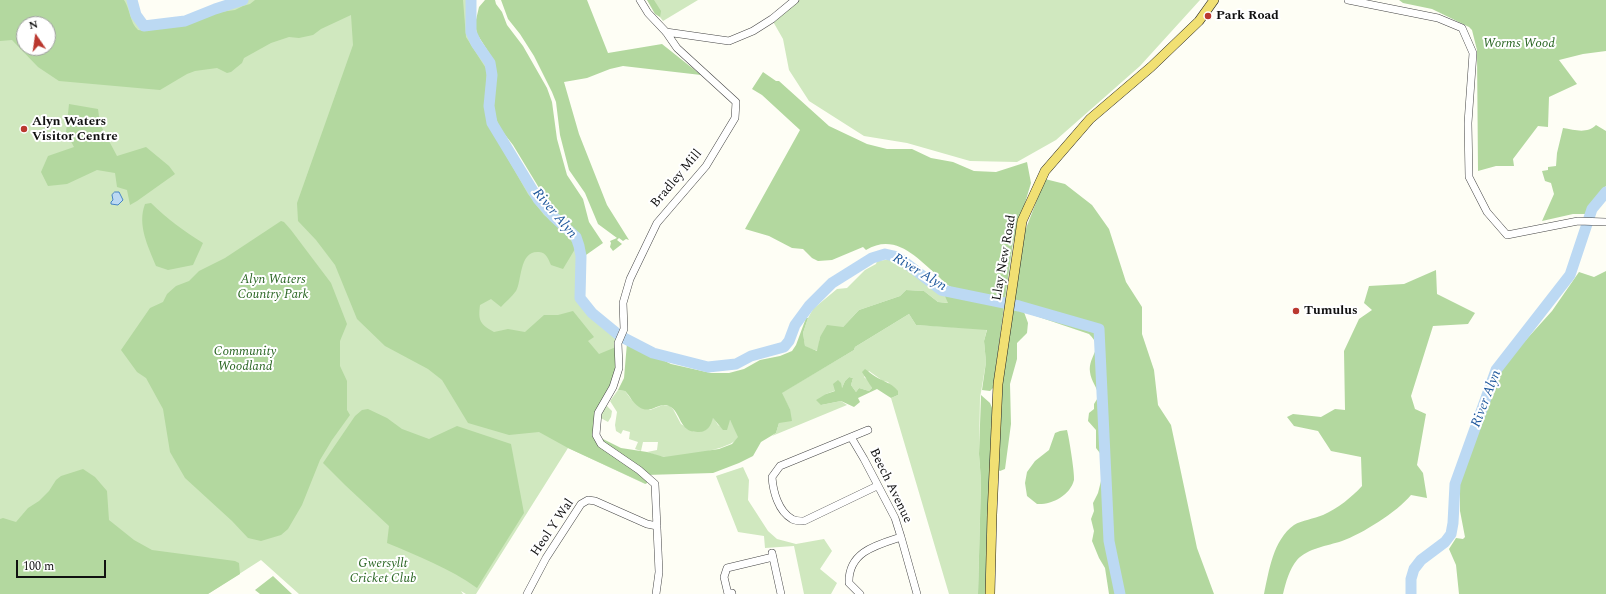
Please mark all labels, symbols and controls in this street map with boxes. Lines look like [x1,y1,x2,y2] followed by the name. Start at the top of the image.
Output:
[1216,8,1279,24] place label: Park Road
[1203,11,1213,21] marker: Park Road
[16,16,56,56] north arrow
[27,16,40,34] text: N
[1483,36,1555,52] park label: Worms Wood
[32,114,118,145] place label: Alyn Waters Visitor Centre
[19,124,29,134] marker: Alyn Waters Visitor Centre
[648,147,706,211] street label: Bradley Mill
[528,186,580,242] water label: River Alyn
[990,214,1020,302] street label: Llay New Road
[889,250,949,296] water label: River Alyn
[237,272,309,303] park label: Alyn Waters Country Park
[1304,303,1358,319] place label: Tumulus
[1291,306,1301,316] marker: Tumulus
[214,344,276,375] park label: Community Woodland
[1468,368,1506,430] water label: River Alyn
[865,446,915,526] street label: Beech Avenue
[528,496,578,560] street label: Heol Y Wal
[18,552,108,578] scale bar
[350,556,416,587] park label: Gwersyllt Cricket Club
[23,557,54,576] text: 100 m

